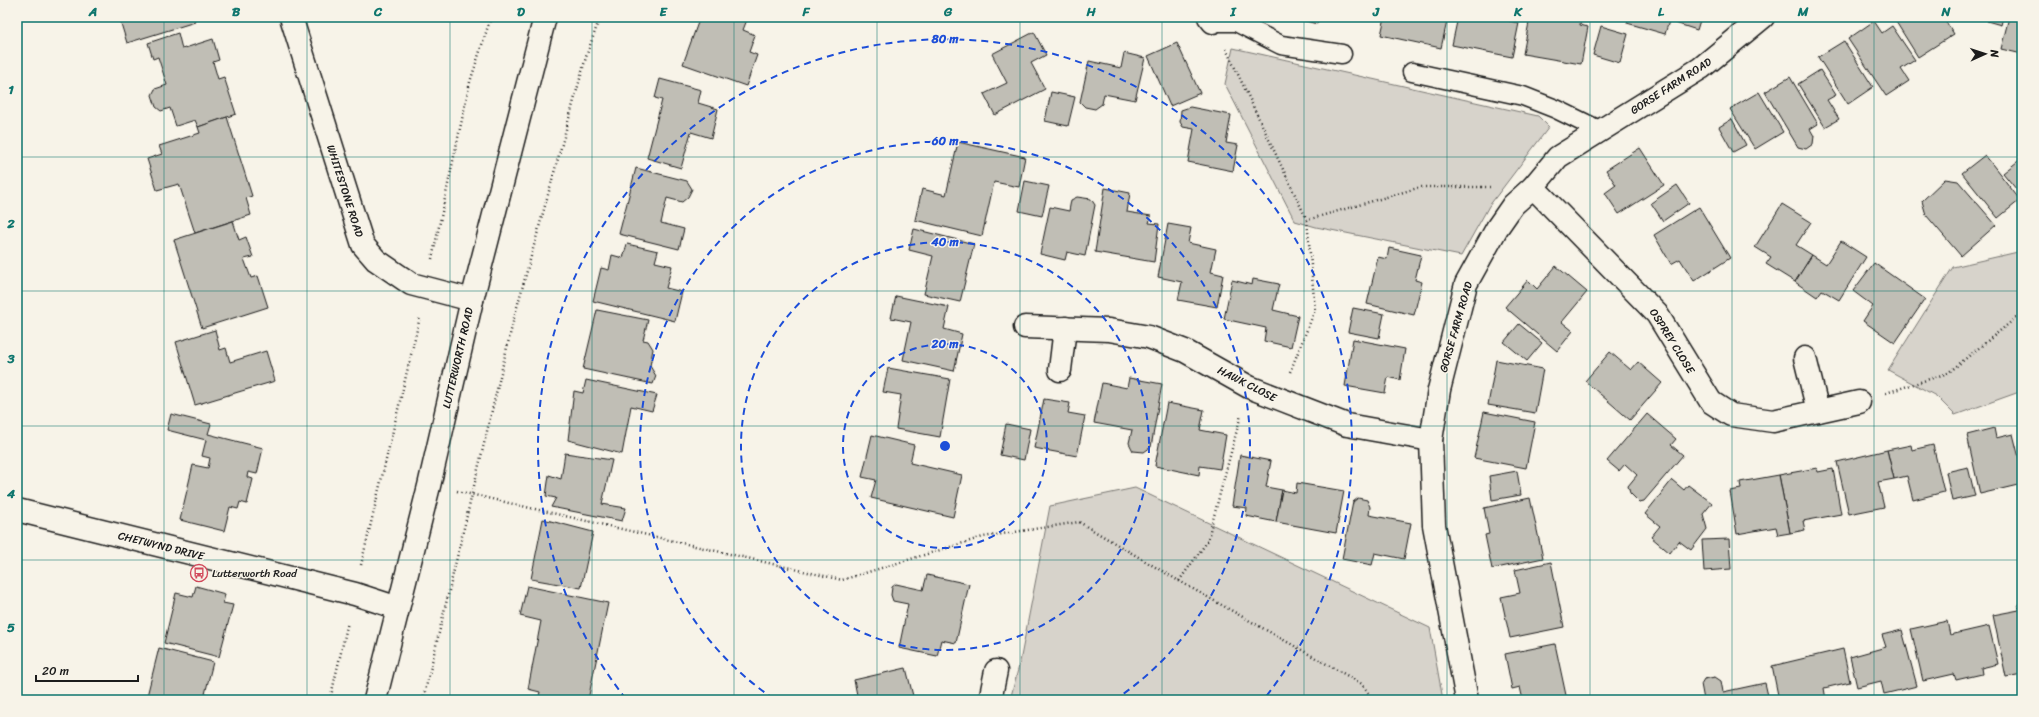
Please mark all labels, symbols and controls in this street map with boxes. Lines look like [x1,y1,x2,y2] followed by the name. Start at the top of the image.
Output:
[88,0,97,23] text: A
[232,0,241,23] text: B
[373,0,383,23] text: C
[517,0,525,23] text: D
[659,0,668,23] text: E
[801,0,810,23] text: F
[943,0,953,23] text: G
[1085,0,1096,23] text: H
[1229,0,1237,23] text: I
[1372,0,1380,23] text: J
[1513,0,1523,23] text: K
[1658,0,1665,23] text: L
[1797,0,1809,23] text: M
[1940,0,1951,23] text: N
[930,28,959,50] text: 80 m
[1965,34,2005,74] north arrow
[1985,48,2004,58] text: N
[1627,52,1716,119] street label: GORSE FARM ROAD
[8,78,14,101] text: 1
[931,130,959,152] text: 60 m
[321,142,369,240] street label: WHITESTONE ROAD
[6,212,15,235] text: 2
[930,231,959,253] text: 40 m
[1434,279,1478,375] street label: GORSE FARM ROAD
[1644,304,1700,378] street label: OSPREY CLOSE
[437,305,479,410] street label: LUTTERWORTH ROAD
[931,333,959,355] text: 20 m
[6,347,15,370] text: 3
[1214,361,1281,407] street label: HAWK CLOSE
[938,439,952,453] centre of rings
[6,482,16,505] text: 4
[116,526,207,566] street label: CHETWYND DRIVE
[189,563,209,583] bus stop icon: Lutterworth Road
[212,564,298,583] place label: Lutterworth Road
[7,616,15,639] text: 5
[36,657,138,683] scale bar
[42,660,69,682] text: 20 m

